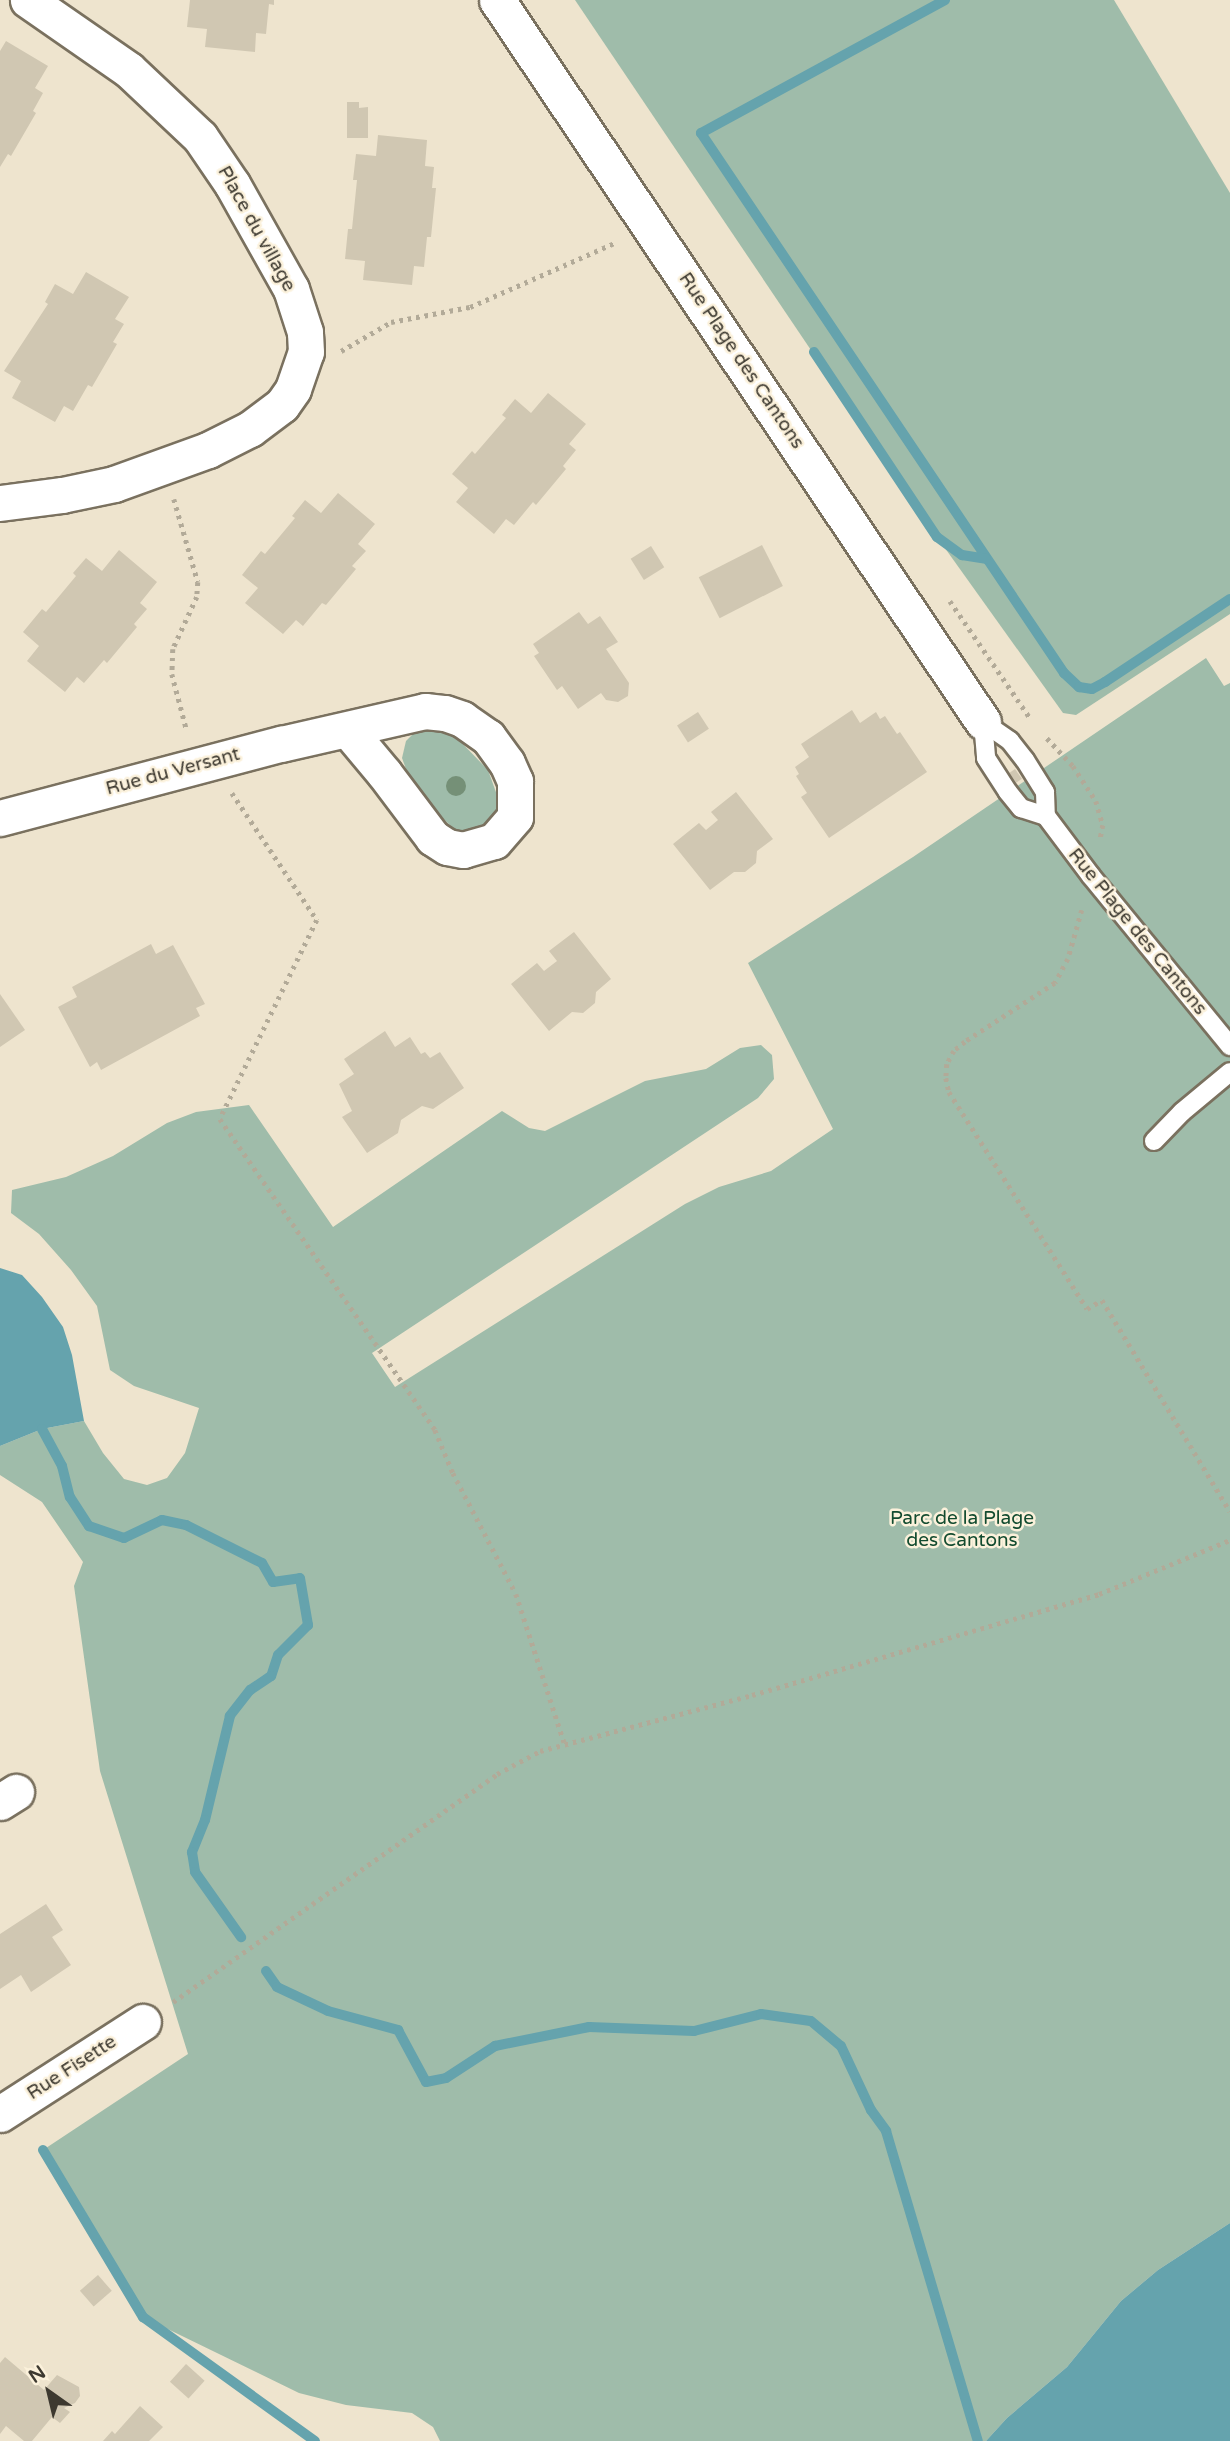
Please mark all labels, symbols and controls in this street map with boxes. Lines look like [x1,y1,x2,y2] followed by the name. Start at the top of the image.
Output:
[212,162,300,296] street label: Place du village
[673,268,809,454] street label: Rue Plage des Cantons
[103,743,243,801] street label: Rue du Versant
[1063,844,1211,1020] street label: Rue Plage des Cantons
[890,1508,1034,1552] park label: Parc de la Plage des Cantons
[23,2031,121,2105] street label: Rue Fisette
[14,2357,84,2427] north arrow
[25,2361,50,2388] text: N

